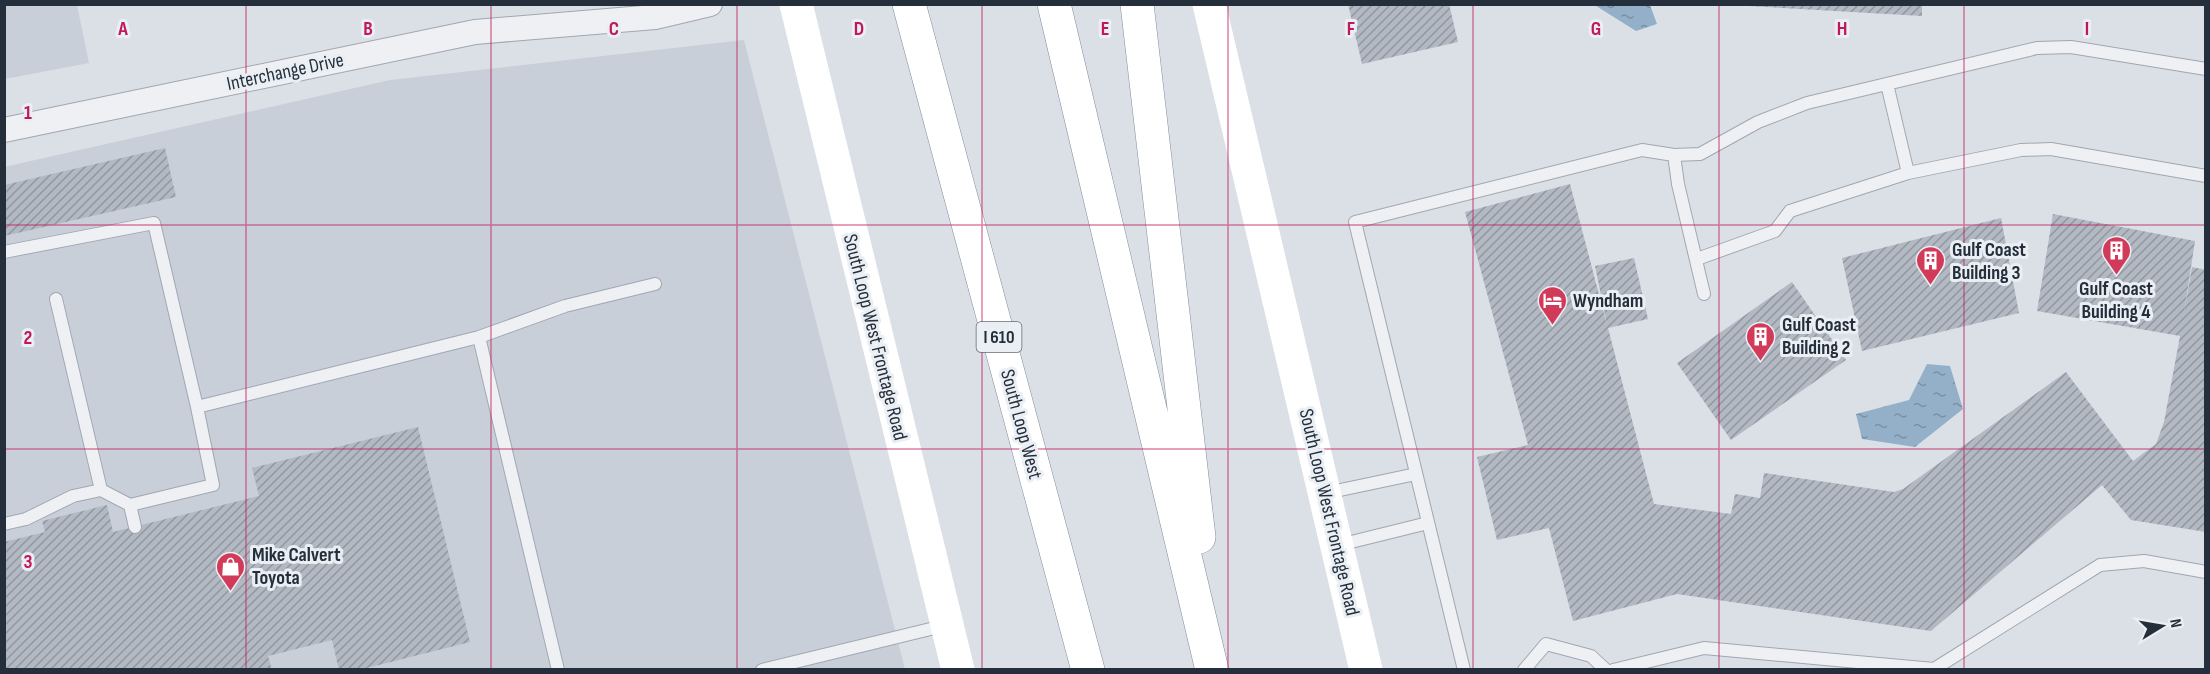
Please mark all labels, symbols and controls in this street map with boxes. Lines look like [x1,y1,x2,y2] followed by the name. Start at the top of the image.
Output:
[117,17,128,41] text: A
[363,17,373,41] text: B
[609,17,619,41] text: C
[854,17,864,41] text: D
[1101,17,1109,41] text: E
[1347,17,1355,41] text: F
[1591,17,1601,41] text: G
[1837,17,1847,41] text: H
[2085,17,2089,41] text: I
[225,48,346,96] street label: Interchange Drive
[24,101,32,125] text: 1
[838,232,912,443] street label: South Loop West Frontage Road
[2100,234,2132,276] building icon: Gulf Coast Building 4
[1952,238,2026,285] place label: Gulf Coast Building 3
[1915,244,1947,286] building icon: Gulf Coast Building 3
[2079,277,2153,324] place label: Gulf Coast Building 4
[1536,284,1568,326] hotel icon: Wyndham
[1573,289,1643,313] place label: Wyndham
[1782,313,1856,360] place label: Gulf Coast Building 2
[1745,320,1777,362] building icon: Gulf Coast Building 2
[976,322,1022,352] road number: I 610
[24,326,32,350] text: 2
[995,367,1047,482] street label: South Loop West
[1294,406,1365,618] street label: South Loop West Frontage Road
[252,543,341,590] place label: Mike Calvert Toyota
[24,550,33,574] text: 3
[215,550,247,592] shop icon: Mike Calvert Toyota
[2132,596,2192,656] north arrow
[2165,617,2185,629] text: N

